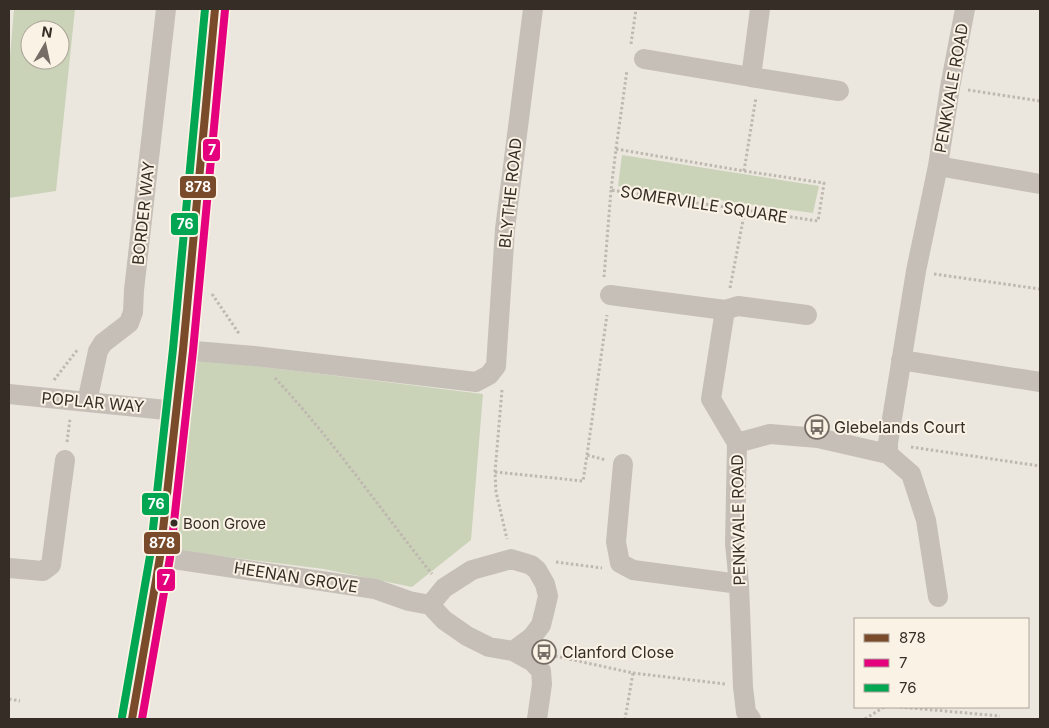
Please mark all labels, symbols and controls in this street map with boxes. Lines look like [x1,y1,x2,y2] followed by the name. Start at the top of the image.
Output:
[20,20,70,70] north arrow
[41,22,54,41] text: N
[930,22,972,154] street label: PENKVALE ROAD
[494,137,526,249] street label: BLYTHE ROAD
[202,138,221,162] line badge: 7
[208,141,216,158] text: 7
[128,160,158,266] street label: BORDER WAY
[179,175,217,199] line badge: 878
[185,178,211,195] text: 878
[619,181,789,227] street label: SOMERVILLE SQUARE
[170,212,199,236] line badge: 76
[176,215,194,232] text: 76
[41,388,145,416] street label: POPLAR WAY
[804,414,830,440] bus stop icon: Glebelands Court
[834,417,966,437] place label: Glebelands Court
[727,454,749,586] street label: PENKVALE ROAD
[141,492,170,516] line badge: 76
[147,495,165,512] text: 76
[183,514,266,533] place label: Boon Grove
[169,518,179,528] marker: Boon Grove
[143,531,181,555] line badge: 878
[149,534,175,551] text: 878
[233,557,359,597] street label: HEENAN GROVE
[156,568,176,592] line badge: 7
[162,571,170,588] text: 7
[854,618,1029,708] legend
[899,628,926,647] text: 878
[531,639,557,665] bus stop icon: Clanford Close
[562,642,674,662] place label: Clanford Close
[899,653,908,672] text: 7
[899,678,917,697] text: 76

